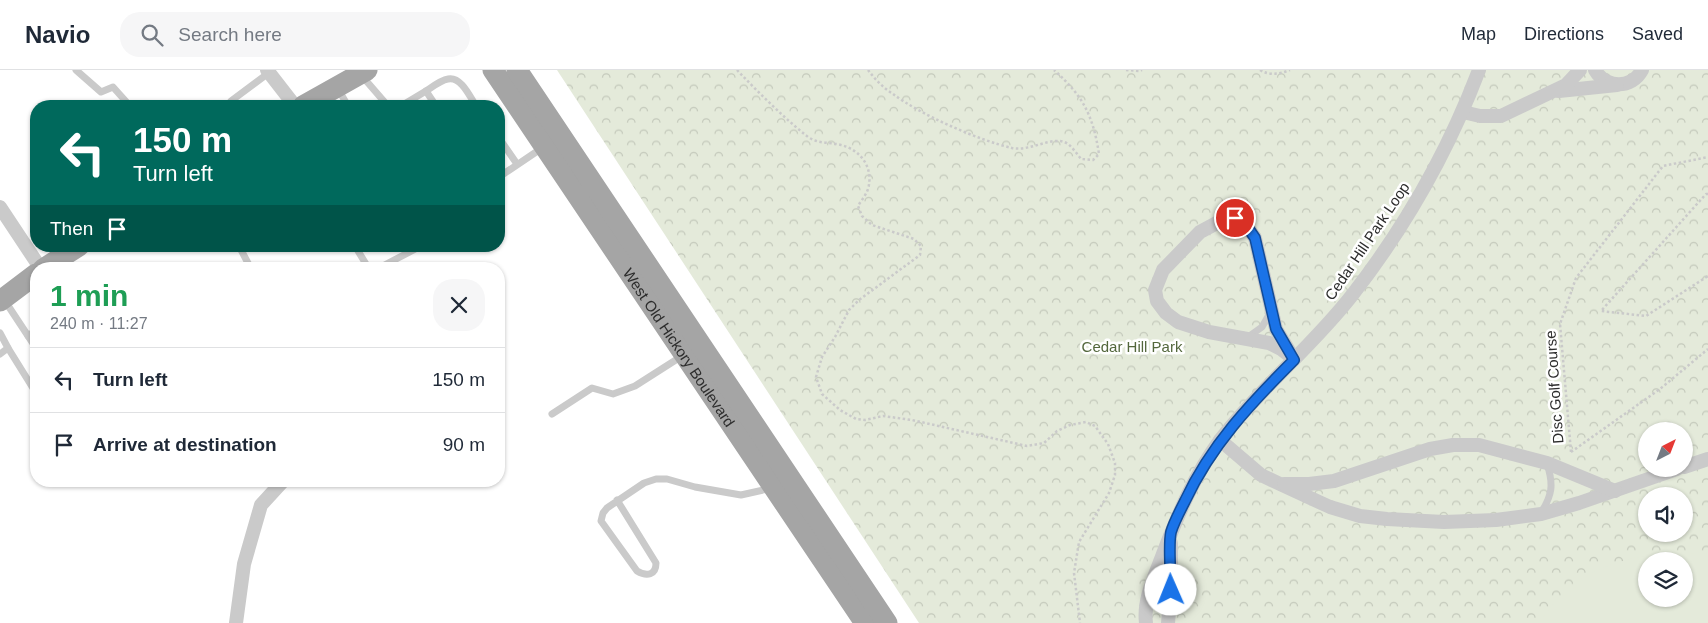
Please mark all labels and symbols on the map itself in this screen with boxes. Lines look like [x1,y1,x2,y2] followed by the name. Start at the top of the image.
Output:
[1321,179,1413,303] street label: Cedar Hill Park Loop
[1214,197,1256,239] pin
[620,265,739,430] street label: West Old Hickory Boulevard
[1542,330,1566,444] street label: Disc Golf Course
[1082,338,1183,355] park label: Cedar Hill Park
[1638,422,1692,478] north arrow
[1144,563,1196,615] position arrow

